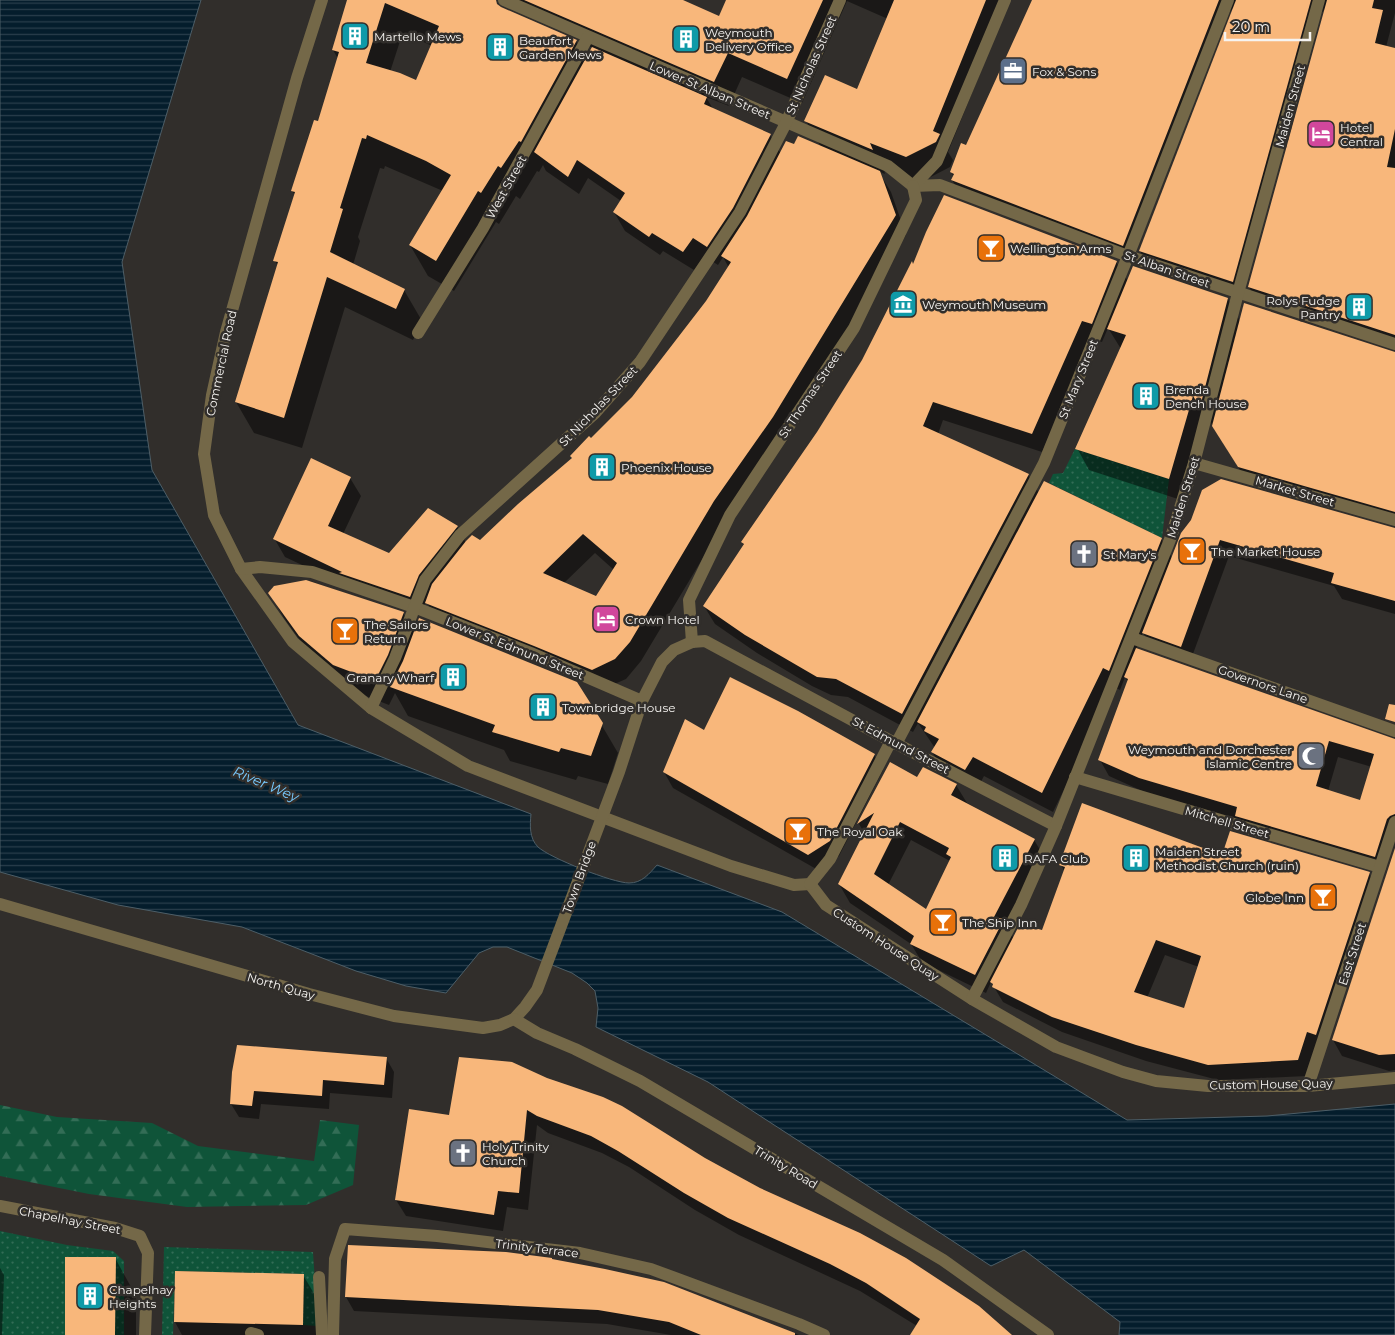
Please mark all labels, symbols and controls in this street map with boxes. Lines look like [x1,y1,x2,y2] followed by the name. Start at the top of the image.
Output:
[1225,10,1310,42] scale bar
[783,13,840,117] street label: St Nicholas Street
[1232,17,1270,36] text: 20 m
[340,21,370,51] building icon: Martello Mews
[671,24,701,54] building icon: Weymouth Delivery Office
[705,25,792,54] place label: Weymouth Delivery Office
[374,29,462,44] place label: Martello Mews
[485,32,515,62] building icon: Beaufort Garden Mews
[519,33,602,62] place label: Beaufort Garden Mews
[998,56,1028,86] office icon: Fox & Sons
[647,58,773,122] street label: Lower St Alban Street
[1272,63,1308,149] street label: Maiden Street
[1032,64,1096,79] place label: Fox & Sons
[1306,119,1336,149] hotel icon: Hotel Central
[1340,120,1383,149] place label: Hotel Central
[482,153,530,221] street label: West Street
[976,233,1006,263] bar icon: Wellington Arms
[1010,241,1111,256] place label: Wellington Arms
[1122,247,1212,291] street label: St Alban Street
[888,289,918,319] museum icon: Weymouth Museum
[1344,292,1374,322] building icon: Rolys Fudge Pantry
[1266,293,1340,322] place label: Rolys Fudge Pantry
[922,297,1046,312] place label: Weymouth Museum
[202,309,240,417] street label: Commercial Road
[1055,337,1101,421] street label: St Mary Street
[775,347,845,441] street label: St Thomas Street
[556,362,640,449] street label: St Nicholas Street
[1131,381,1161,411] building icon: Brenda Dench House
[1165,382,1247,411] place label: Brenda Dench House
[587,452,617,482] building icon: Phoenix House
[1163,454,1203,540] street label: Maiden Street
[621,460,712,475] place label: Phoenix House
[1254,473,1336,510] street label: Market Street
[1177,536,1207,566] bar icon: The Market House
[1069,539,1099,569] church icon: St Mary's
[1211,544,1320,559] place label: The Market House
[1103,547,1157,562] place label: St Mary's
[591,604,621,634] hotel icon: Crown Hotel
[625,612,700,627] place label: Crown Hotel
[444,613,586,683] street label: Lower St Edmund Street
[330,616,360,646] bar icon: The Sailors Return
[364,617,429,646] place label: The Sailors Return
[438,662,468,692] building icon: Granary Wharf
[1216,662,1310,706] street label: Governors Lane
[347,670,435,685] place label: Granary Wharf
[528,692,558,722] building icon: Townbridge House
[562,700,676,715] place label: Townbridge House
[850,713,952,777] street label: St Edmund Street
[1296,741,1326,771] mosque icon: Weymouth and Dorchester Islamic Centre
[1128,742,1292,771] place label: Weymouth and Dorchester Islamic Centre
[231,762,303,806] water label: River Wey
[1183,803,1271,841] street label: Mitchell Street
[783,816,813,846] bar icon: The Royal Oak
[817,824,903,839] place label: The Royal Oak
[559,839,599,915] street label: Town Bridge
[990,843,1020,873] building icon: RAFA Club
[1121,843,1151,873] building icon: Maiden Street Methodist Church (ruin)
[1155,844,1299,873] place label: Maiden Street Methodist Church (ruin)
[1024,851,1088,866] place label: RAFA Club
[1308,882,1338,912] bar icon: Globe Inn
[1246,890,1304,905] place label: Globe Inn
[830,904,942,984] street label: Custom House Quay
[928,907,958,937] bar icon: The Ship Inn
[962,915,1037,930] place label: The Ship Inn
[1335,921,1369,987] street label: East Street
[245,969,317,1003] street label: North Quay
[1209,1075,1333,1093] street label: Custom House Quay
[448,1138,478,1168] church icon: Holy Trinity Church
[482,1139,549,1168] place label: Holy Trinity Church
[752,1142,820,1192] street label: Trinity Road
[18,1203,122,1237] street label: Chapelhay Street
[495,1235,579,1261] street label: Trinity Terrace
[75,1281,105,1311] building icon: Chapelhay Heights
[109,1282,173,1311] place label: Chapelhay Heights

